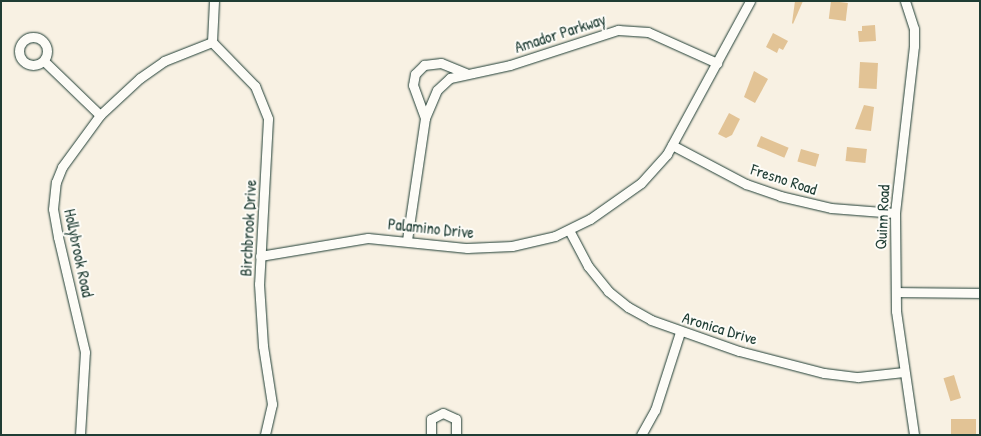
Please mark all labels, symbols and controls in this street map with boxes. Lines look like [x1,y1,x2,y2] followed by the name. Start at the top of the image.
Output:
[512,9,608,57] street label: Amador Parkway
[749,159,819,199] street label: Fresno Road
[236,179,260,277] street label: Birchbrook Drive
[871,184,893,250] street label: Quinn Road
[60,207,98,299] street label: Hollybrook Road
[387,214,475,242] street label: Palamino Drive
[680,307,760,349] street label: Aronica Drive

